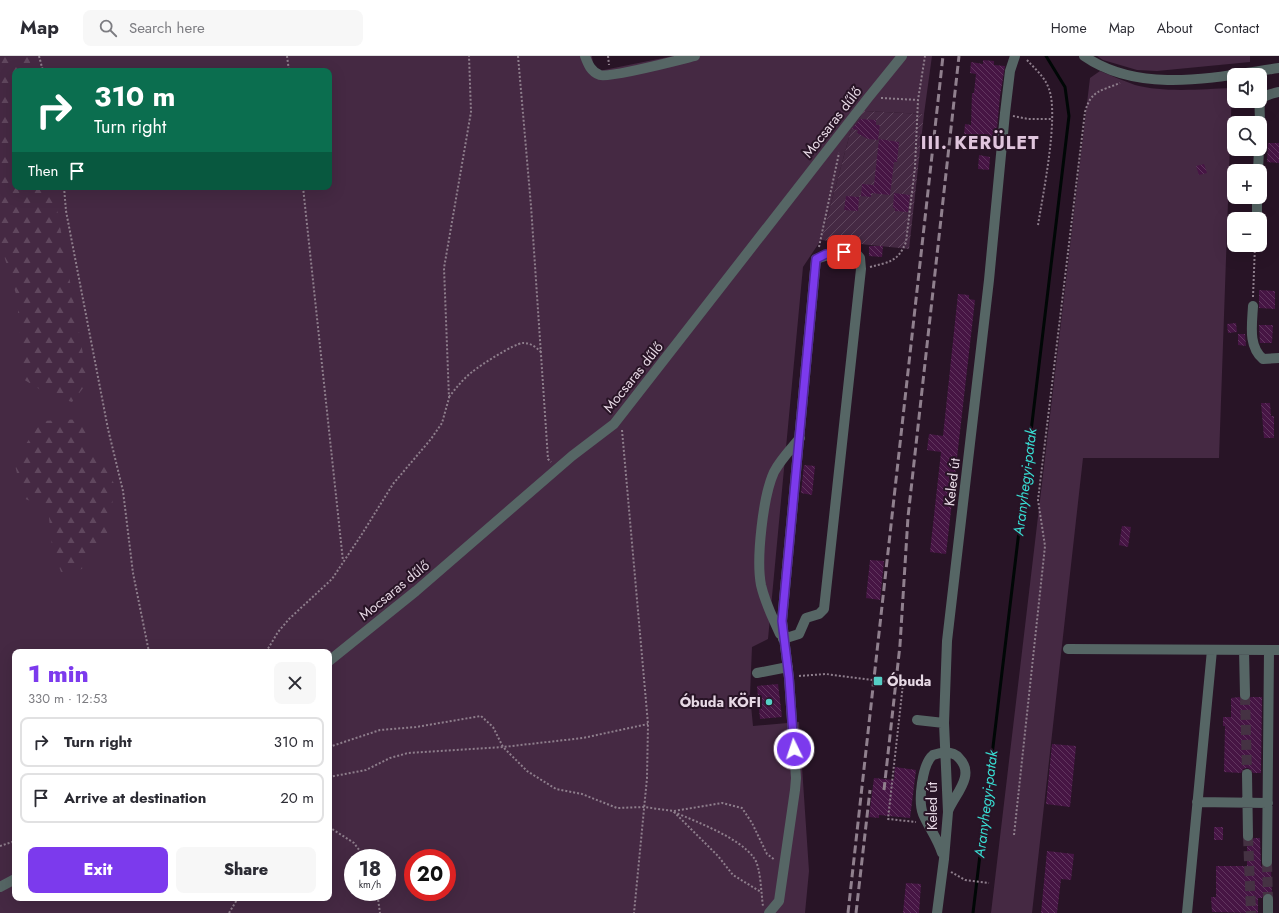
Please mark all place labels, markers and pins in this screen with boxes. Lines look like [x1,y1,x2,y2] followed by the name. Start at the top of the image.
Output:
[827,235,861,269] pin
[887,671,931,691] place label: Óbuda
[872,675,884,687] marker: Óbuda
[680,692,761,712] place label: Óbuda KÖFI
[764,697,774,707] marker: Óbuda KÖFI

